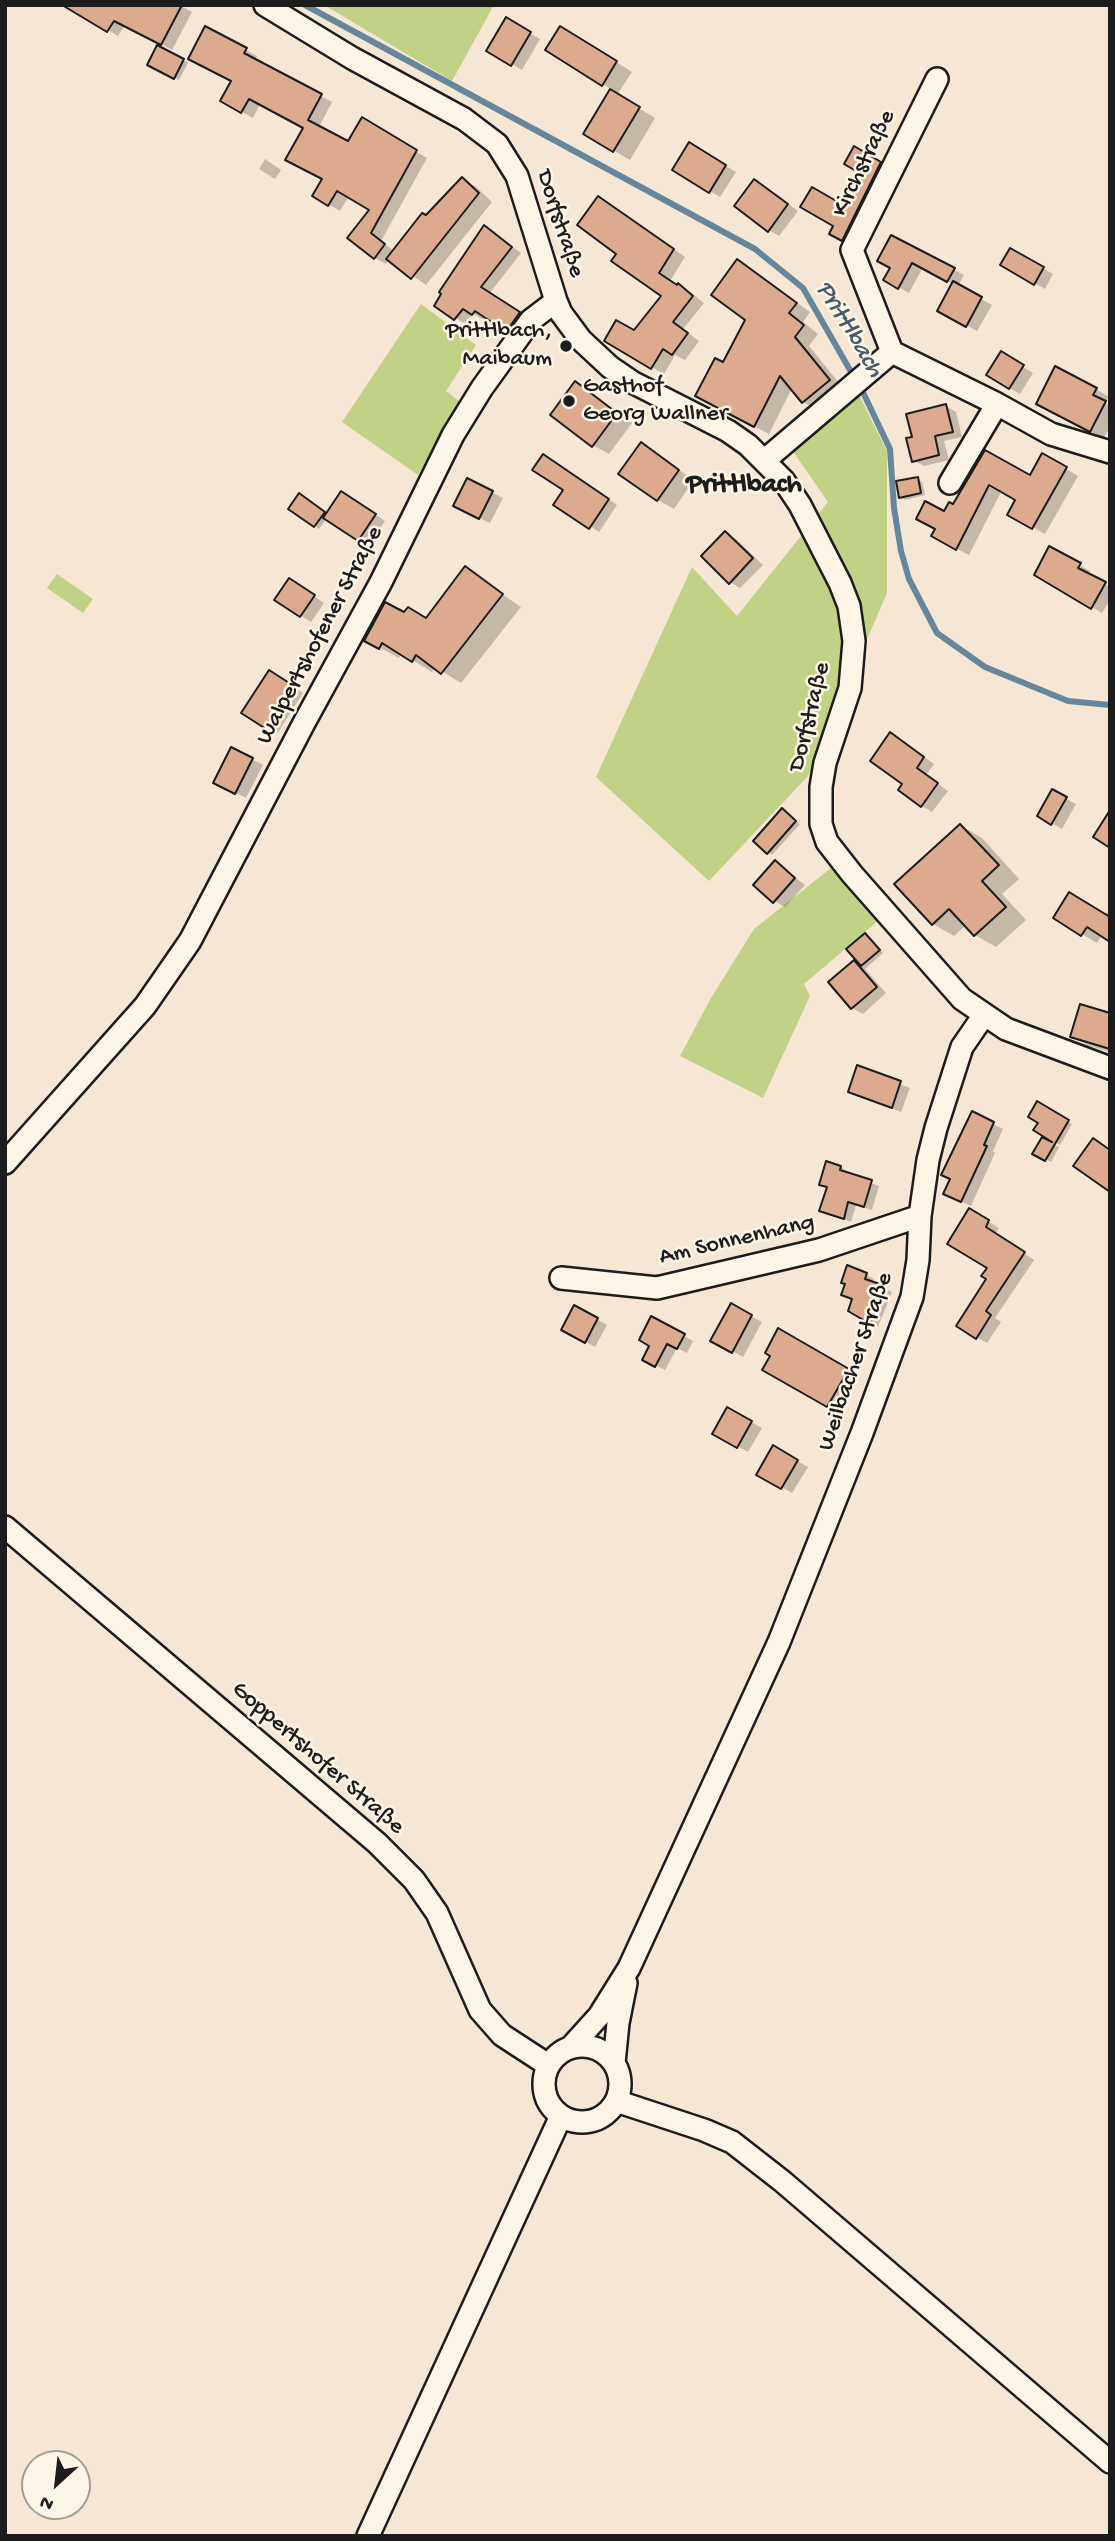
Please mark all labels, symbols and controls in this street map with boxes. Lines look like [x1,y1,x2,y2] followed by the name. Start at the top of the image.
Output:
[827,106,903,222] street label: Kirchstraße
[528,167,590,281] street label: Dorfstraße
[807,276,889,384] water label: Prittlbach
[446,318,552,374] place label: Prittlbach, Maibaum
[558,338,574,354] marker: Prittlbach, Maibaum
[583,373,727,429] place label: Gasthof Georg Wallner
[561,393,577,409] marker: Gasthof Georg Wallner
[686,470,802,504] district label: Prittlbach
[251,522,391,750] street label: Walpertshofener Straße
[784,659,838,775] street label: Dorfstraße
[657,1209,817,1273] street label: Am Sonnenhang
[813,1269,901,1455] street label: Weilbacher Straße
[225,1676,409,1842] street label: Goppertshofer Straße
[21,2450,91,2520] north arrow
[36,2489,58,2515] text: N

